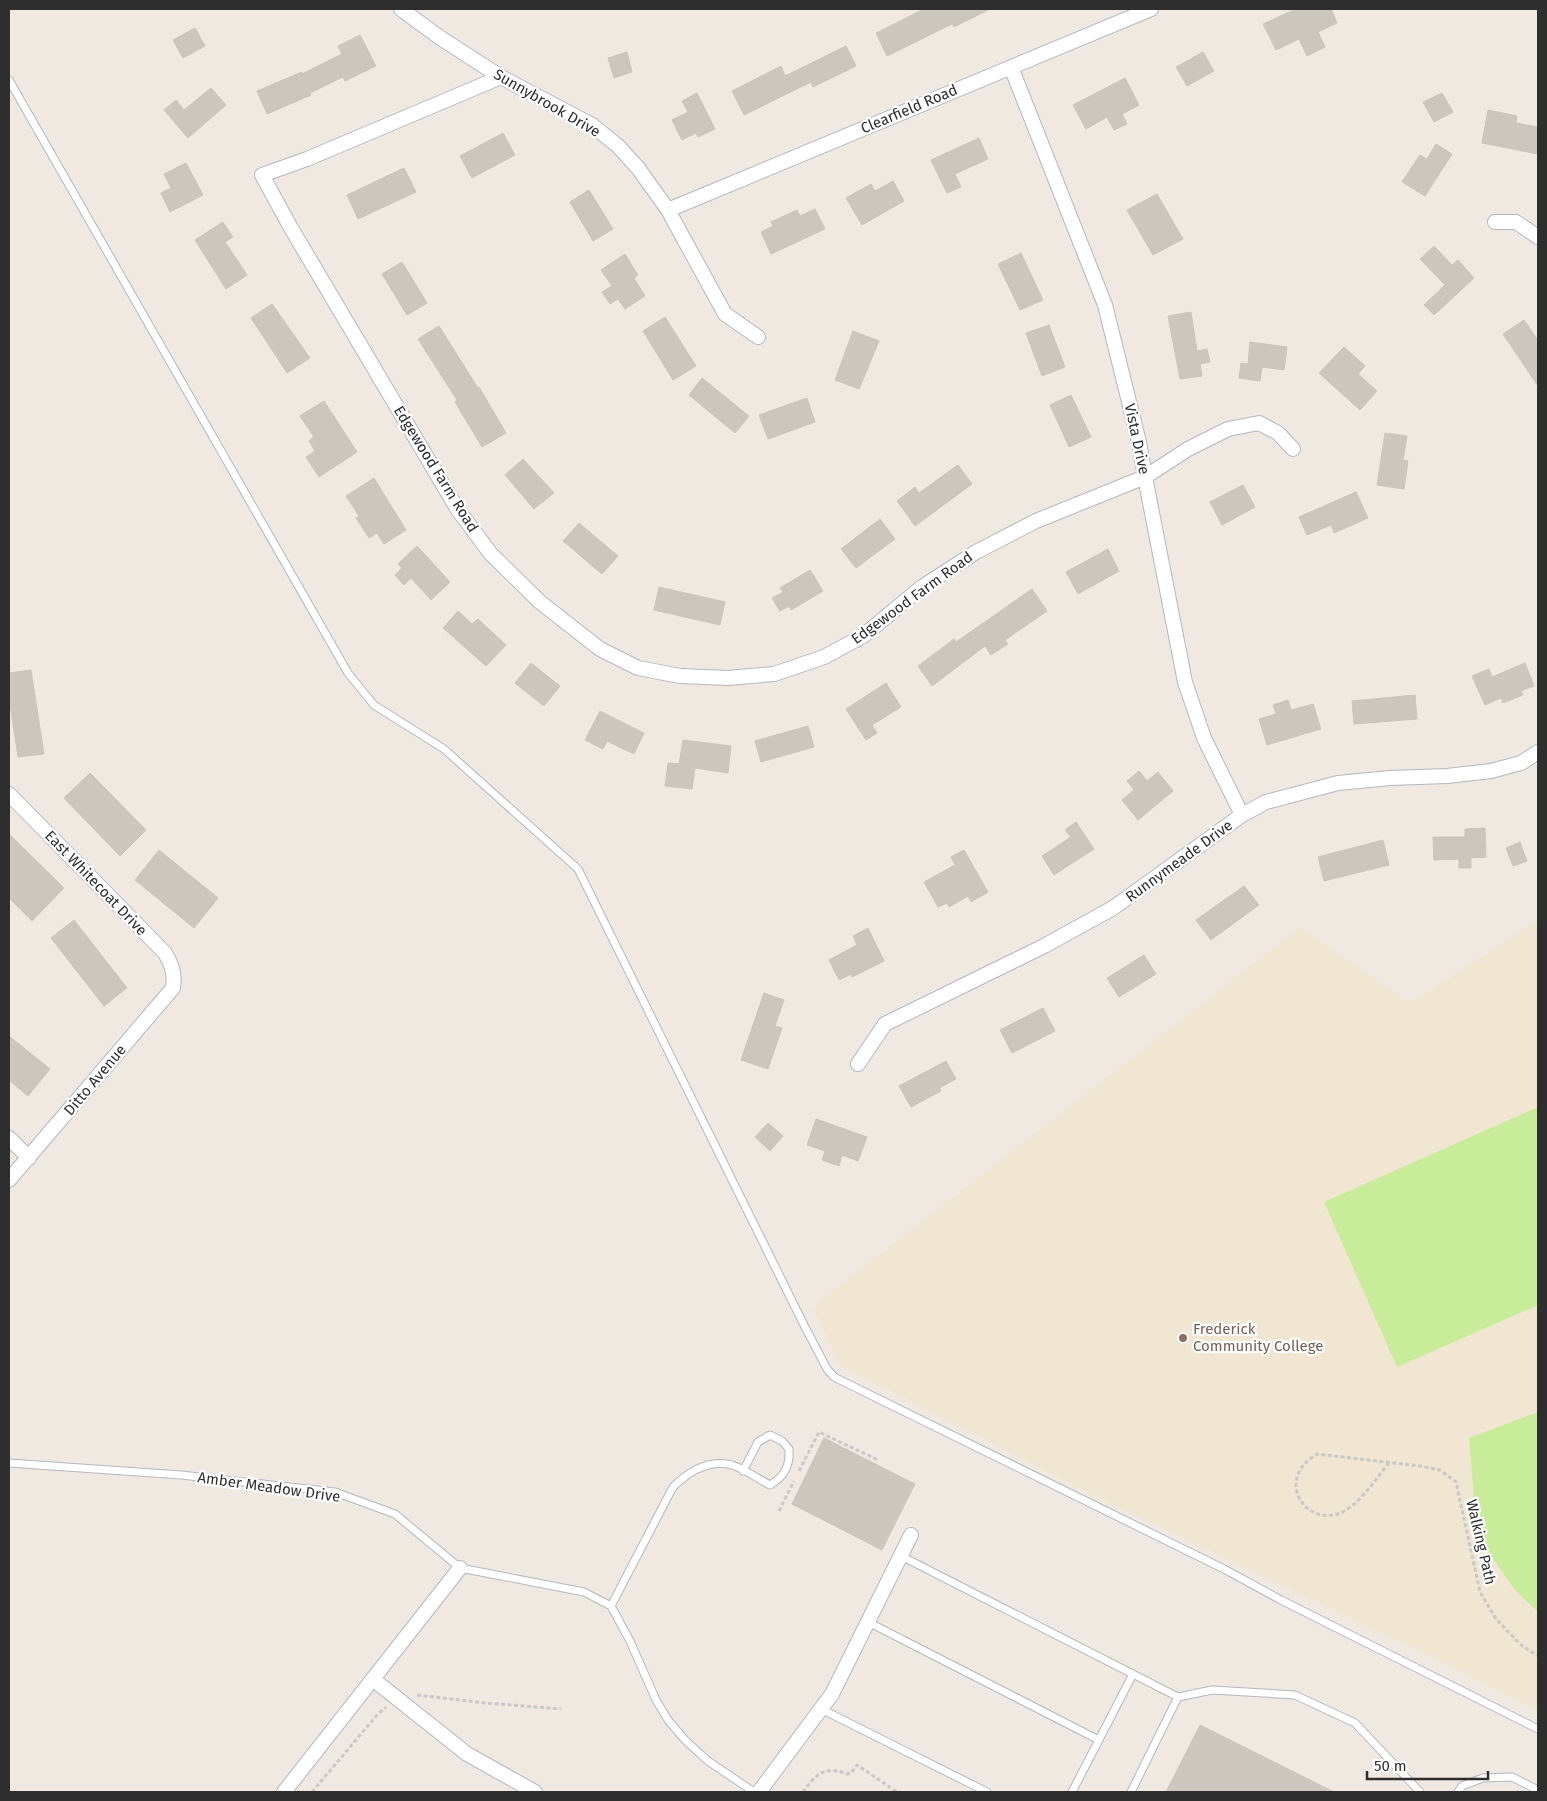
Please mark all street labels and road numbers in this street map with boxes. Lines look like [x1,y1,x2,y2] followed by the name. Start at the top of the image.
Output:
[490,65,604,141] street label: Sunnybrook Drive
[858,81,960,137] street label: Clearfield Road
[1121,402,1153,476] street label: Vista Drive
[390,403,482,535] street label: Edgewood Farm Road
[848,548,976,648] street label: Edgewood Farm Road
[1122,816,1236,906] street label: Runnymeade Drive
[41,827,151,939] street label: East Whitecoat Drive
[60,1041,130,1119] street label: Ditto Avenue
[197,1468,341,1506] street label: Amber Meadow Drive
[1462,1498,1500,1586] street label: Walking Path

